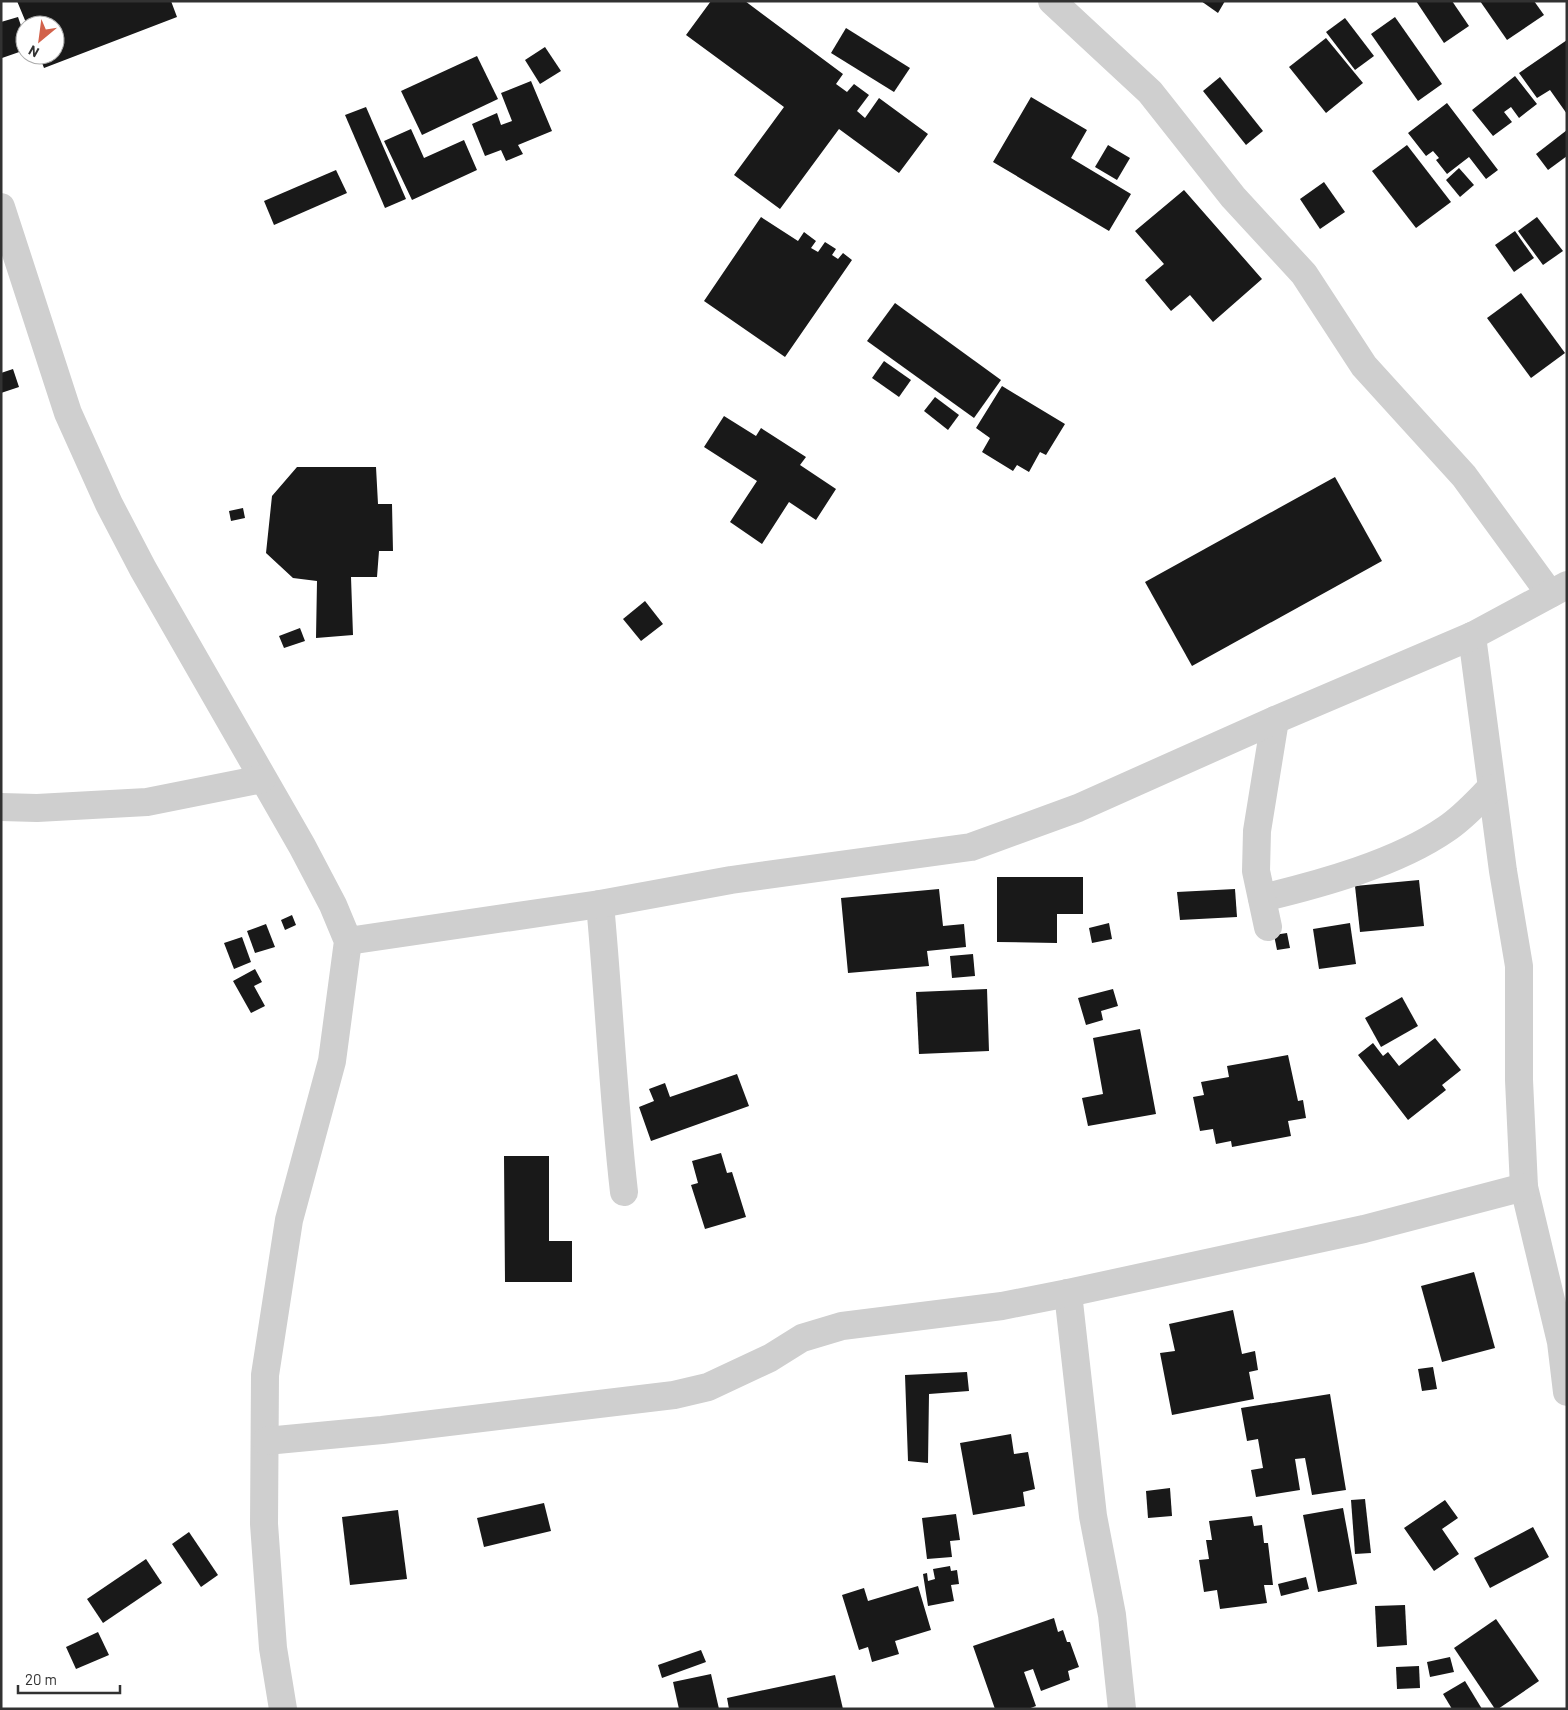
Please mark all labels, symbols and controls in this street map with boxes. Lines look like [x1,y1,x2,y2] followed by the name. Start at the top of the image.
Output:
[15,15,65,65] north arrow
[25,42,42,61] text: N
[18,1662,120,1694] scale bar
[25,1670,57,1688] text: 20 m

